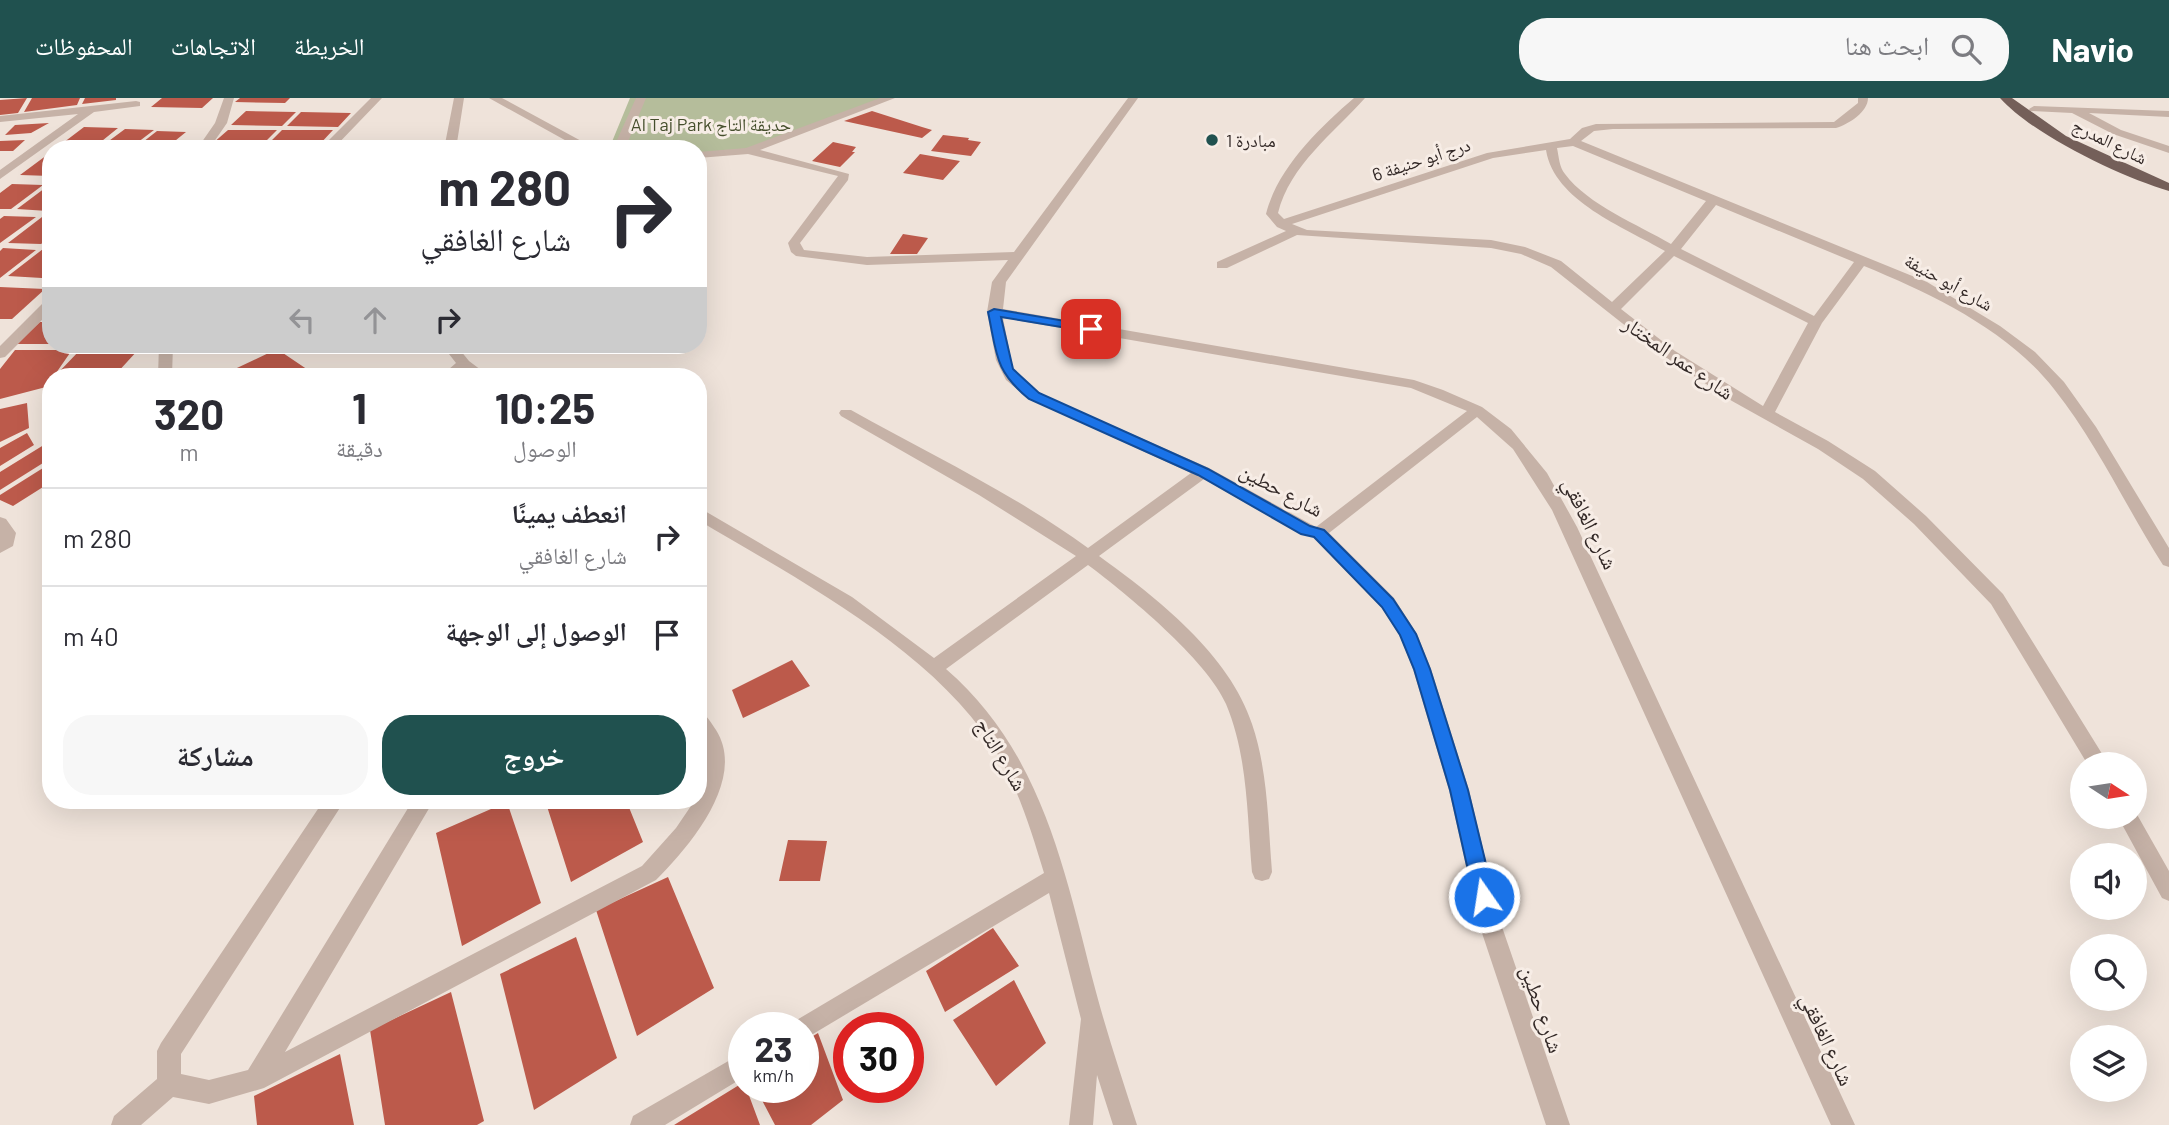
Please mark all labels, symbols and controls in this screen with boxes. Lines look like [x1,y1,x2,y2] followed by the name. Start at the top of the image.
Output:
[1519,18,2009,81] search box
[1845,29,1929,60] text: ابحث هنا
[2051,29,2134,69] text: Navio
[1947,30,1985,68] icon: search
[35,31,133,60] text: المحفوظات
[171,31,256,60] text: الاتجاهات
[294,31,365,60] text: الخريطة
[631,113,791,137] park label: Al Taj Park حديقة التاج
[2068,114,2151,170] street label: شارع المدرج
[1226,129,1276,152] place label: مبادرة 1
[1204,132,1220,148] marker: مبادرة 1
[1369,133,1473,187] street label: درج أبو حنيفة 6
[438,157,571,216] text: 280 m
[595,168,686,259] icon: right
[420,219,571,257] text: شارع الغافقي
[1901,249,1997,316] street label: شارع أبو حنيفة
[1061,299,1121,359] pin
[283,301,321,339] icon: left
[356,301,394,339] icon: ahead
[429,301,467,339] icon: right
[1617,309,1739,406] street label: شارع عمر المختار
[1072,310,1110,348] icon: arrive
[352,382,367,432] text: 1
[495,382,595,432] text: 10:25
[154,388,224,438] text: 320
[336,434,383,462] text: دقيقة
[513,434,577,462] text: الوصول
[180,438,199,466] text: m
[1235,457,1328,523] street label: شارع حطين
[1553,473,1624,575] street label: شارع الغافقي
[512,497,627,528] text: انعطف يمينًا
[648,518,686,556] icon: right
[63,522,132,553] text: 280 m
[519,541,627,569] text: شارع الغافقي
[446,615,627,646] text: الوصول إلى الوجهة
[648,616,686,654] icon: arrive
[63,620,119,651] text: 40 m
[969,713,1033,796] street label: شارع التاج
[63,715,368,795] button: مشاركة
[382,715,686,795] button: خروج
[2070,752,2147,830] north arrow
[2070,752,2147,1102] map controls
[2070,843,2147,920] button: sound
[1447,860,1521,934] position arrow
[2070,934,2147,1011] button: search
[1515,962,1570,1057] street label: شارع حطين
[1791,989,1860,1091] street label: شارع الغافقي
[833,1012,924,1103] speed limit sign: 30
[2070,1025,2147,1102] button: layers
[754,1027,793,1069] text: 23
[753,1064,794,1086] text: km/h

